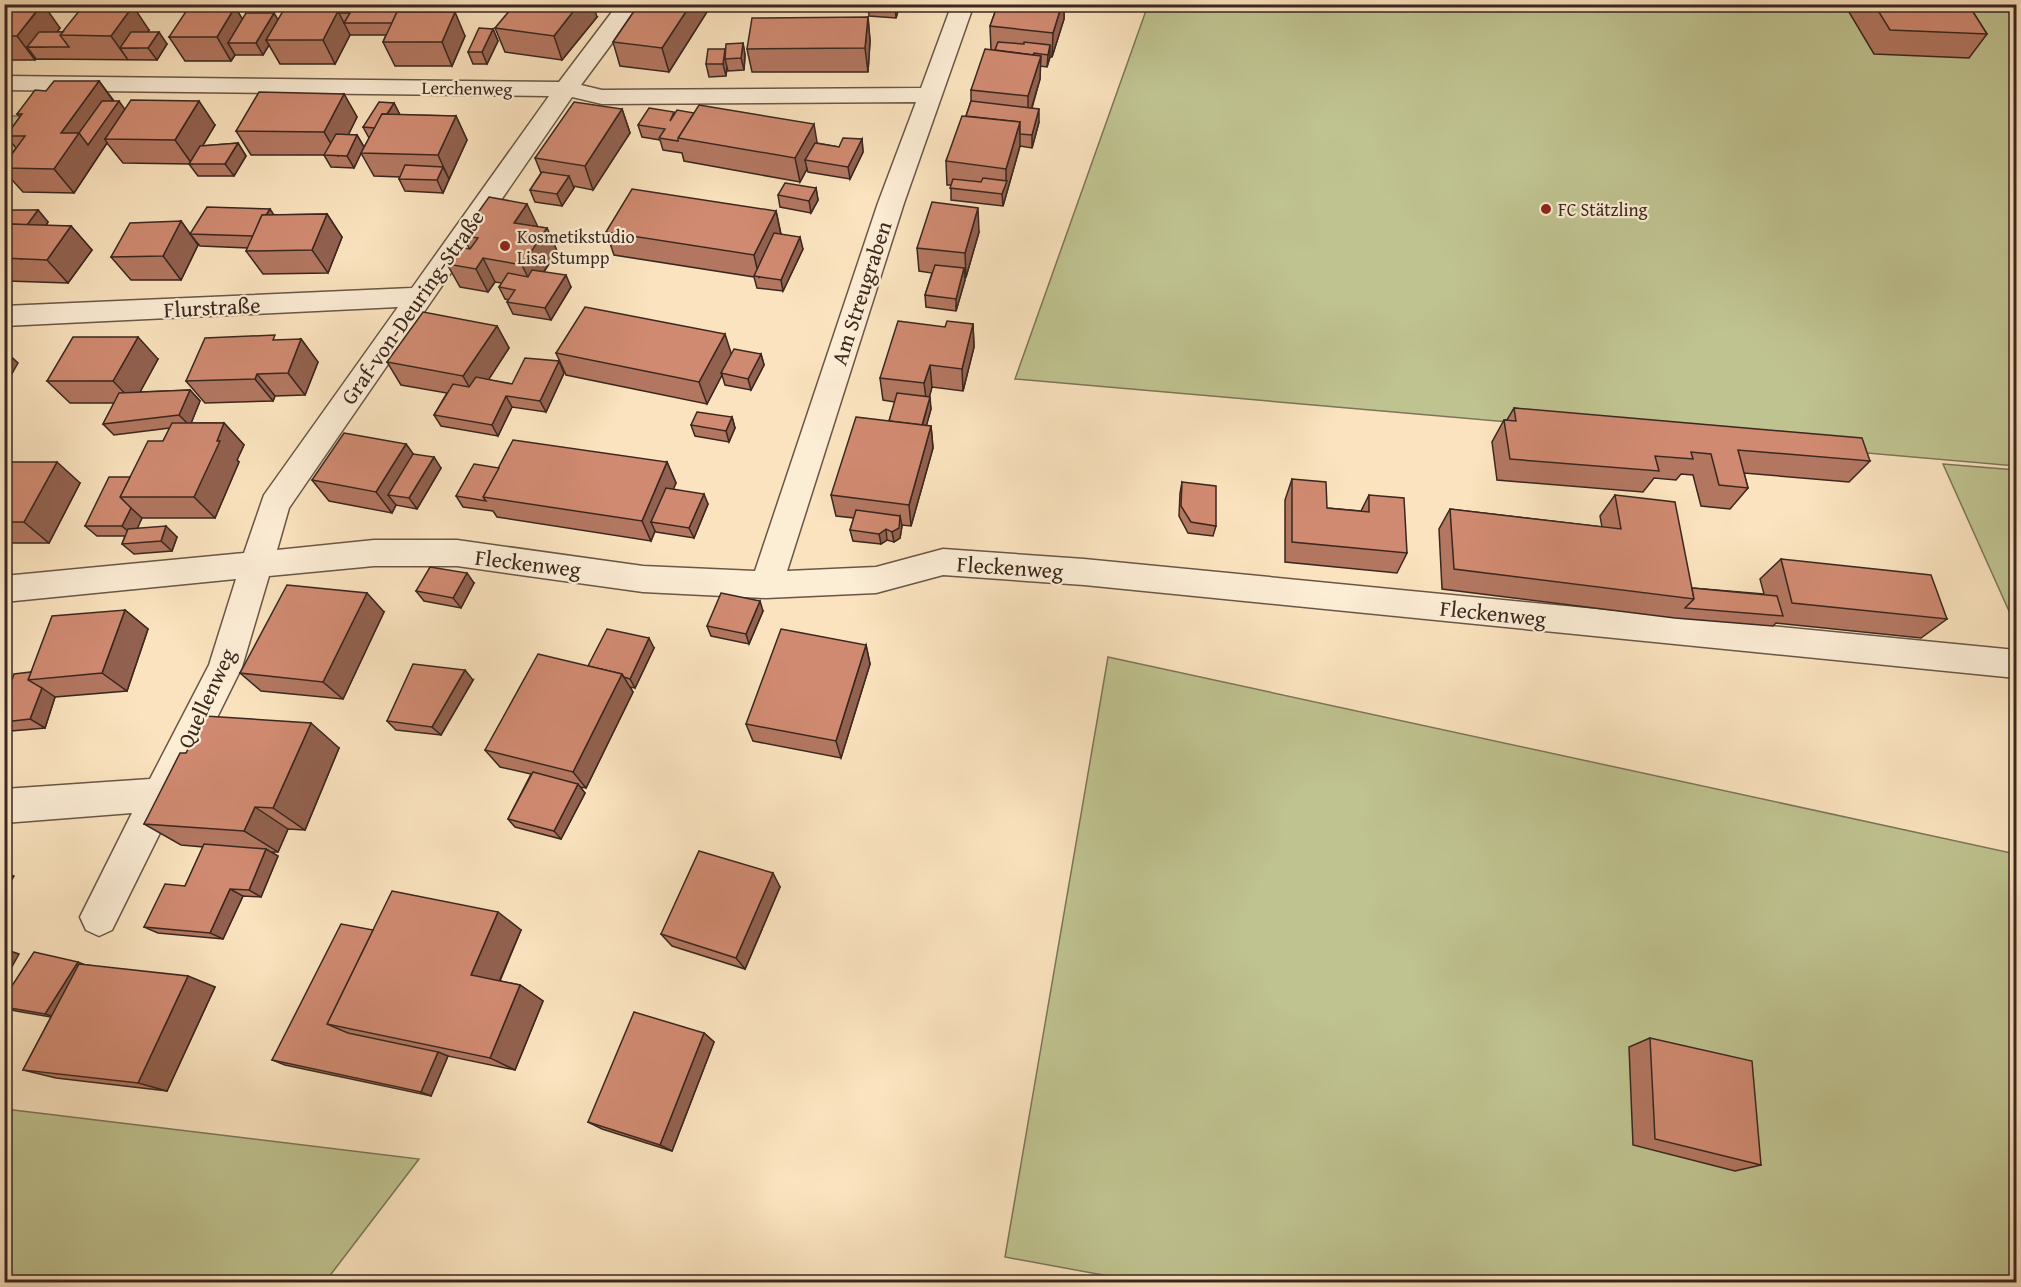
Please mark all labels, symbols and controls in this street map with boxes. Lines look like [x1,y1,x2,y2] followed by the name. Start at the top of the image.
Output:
[421,74,513,102] street label: Lerchenweg
[1558,196,1648,223] place label: FC Stätzling
[1539,202,1553,216] marker: FC Stätzling
[333,203,491,411] street label: Graf-von-Deuring-Straße
[823,216,900,369] street label: Am Streugraben
[517,223,635,271] place label: Kosmetikstudio Lisa Stumpp
[498,239,512,253] marker: Kosmetikstudio Lisa Stumpp
[163,288,261,326] street label: Flurstraße
[473,541,583,585] street label: Fleckenweg
[956,547,1064,587] street label: Fleckenweg
[1438,592,1548,634] street label: Fleckenweg
[169,643,243,753] street label: Quellenweg

